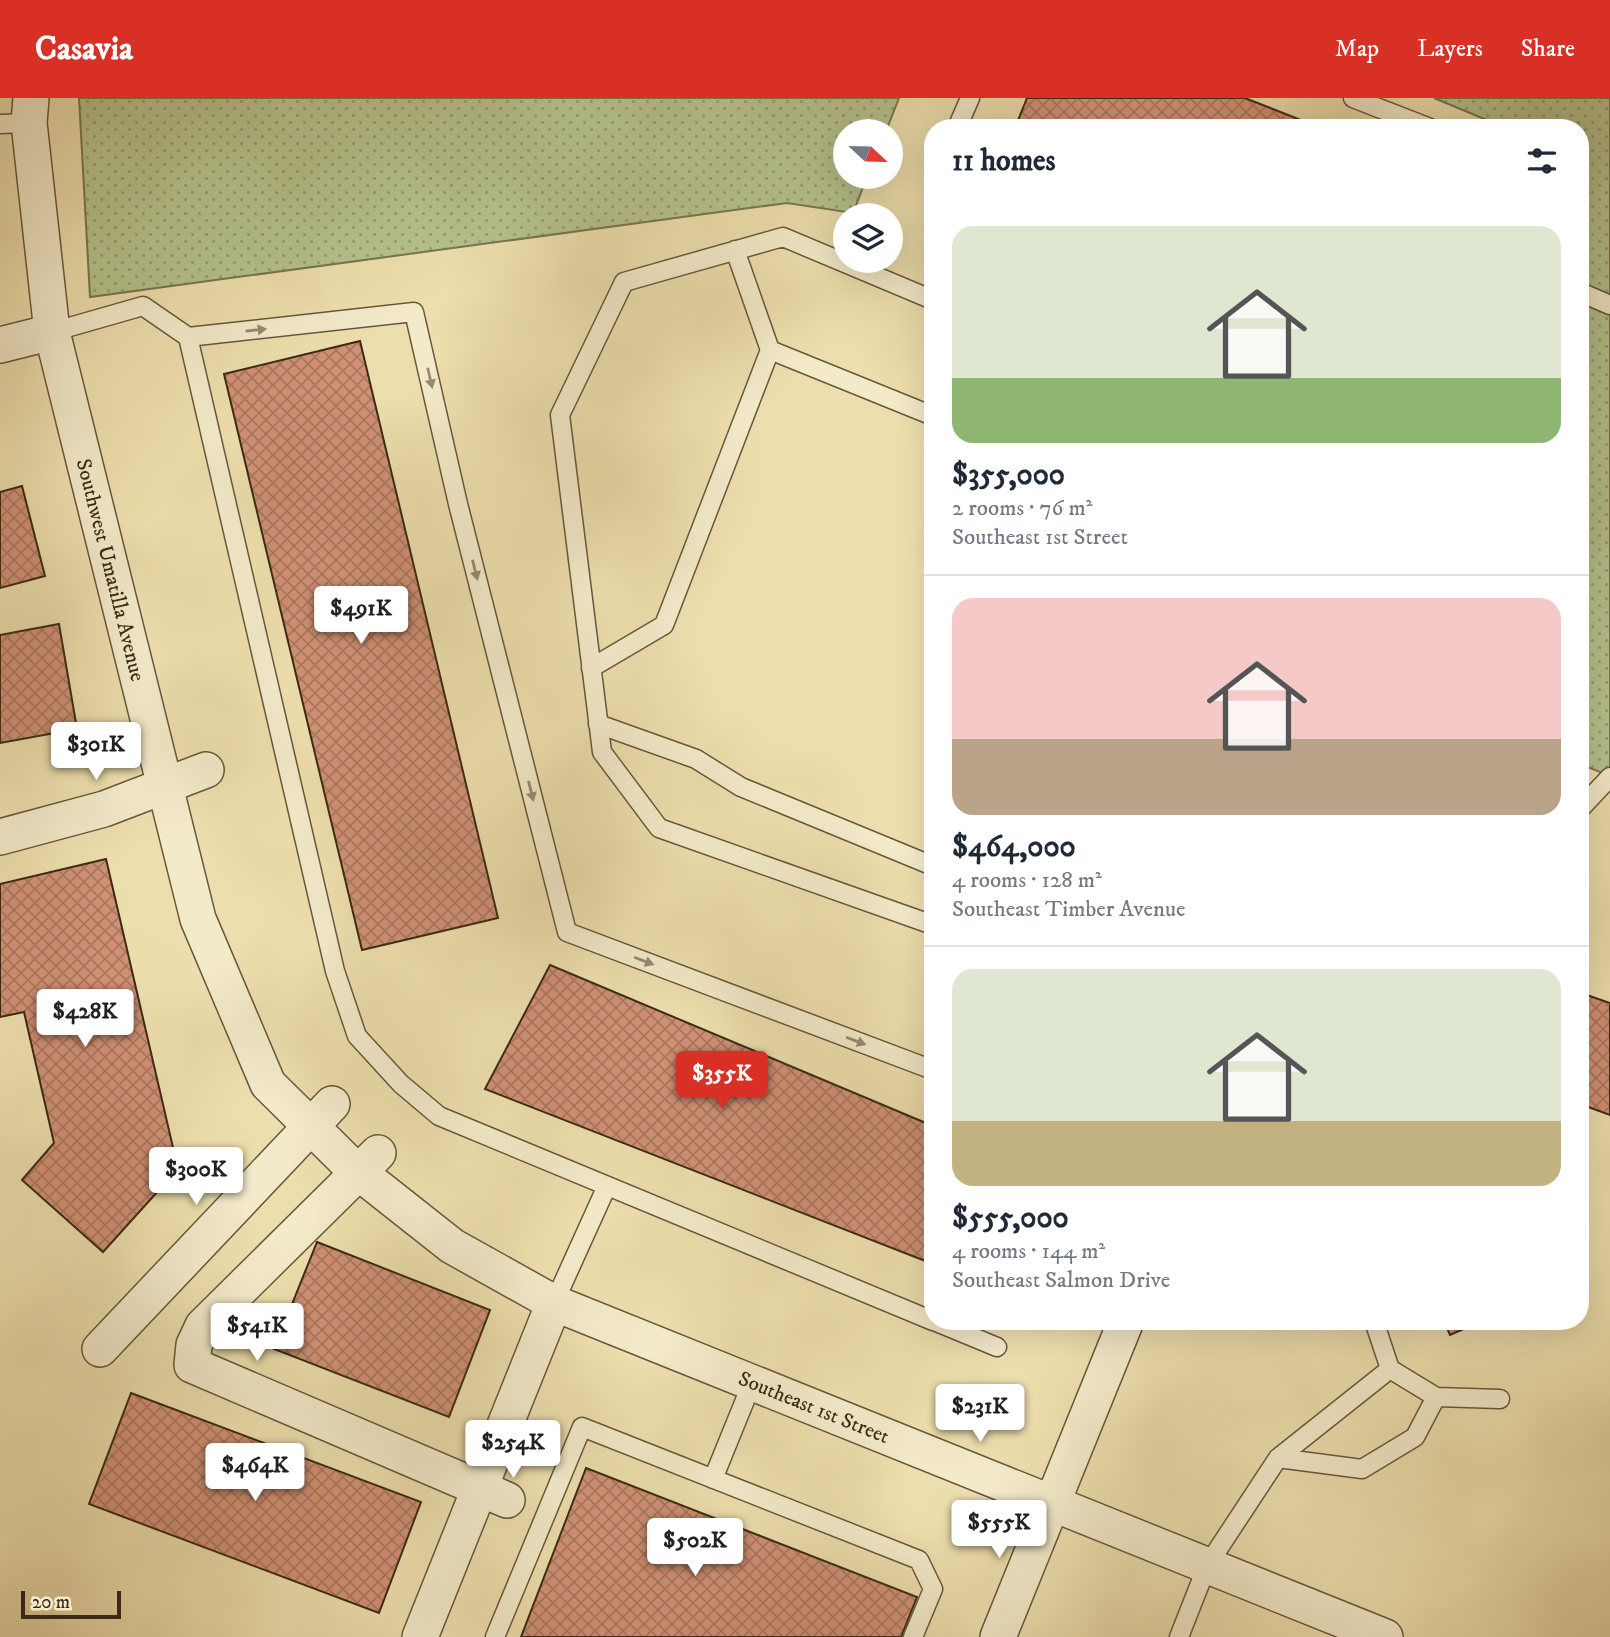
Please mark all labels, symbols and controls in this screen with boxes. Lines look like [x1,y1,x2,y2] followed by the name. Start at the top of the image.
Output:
[35,29,133,70] text: Casavia
[1335,34,1379,64] text: Map
[1417,34,1483,64] text: Layers
[1521,34,1575,64] text: Share
[833,119,903,189] north arrow
[833,119,903,273] map controls
[1523,142,1561,180] icon: filters
[952,143,1056,180] text: 11 homes
[833,203,903,273] button: layers
[1194,271,1320,397] icon: home
[245,324,267,335] one-way arrow
[424,367,435,389] one-way arrow
[70,456,150,685] street label: Southwest Umatilla Avenue
[952,457,1065,494] text: $355,000
[952,494,1092,523] text: 2 rooms · 76 m²
[952,523,1128,552] text: Southeast 1st Street
[470,559,481,581] one-way arrow
[312,587,410,646] pin: $491K
[330,594,392,623] text: $491K
[1194,643,1320,769] icon: home
[47,722,145,782] pin: $301K
[67,730,125,759] text: $301K
[526,780,537,802] one-way arrow
[952,829,1076,866] text: $464,000
[952,866,1102,895] text: 4 rooms · 128 m²
[952,895,1186,924] text: Southeast Timber Avenue
[633,955,654,966] one-way arrow
[36,990,134,1049] pin: $428K
[53,997,117,1026] text: $428K
[1194,1014,1320,1140] icon: home
[846,1036,867,1047] one-way arrow
[673,1052,771,1111] pin: $355K
[692,1059,752,1088] text: $355K
[147,1148,245,1207] pin: $300K
[165,1155,227,1184] text: $300K
[952,1200,1069,1237] text: $555,000
[952,1237,1105,1266] text: 4 rooms · 144 m²
[952,1266,1170,1295] text: Southeast Salmon Drive
[208,1304,306,1363] pin: $541K
[227,1311,287,1340] text: $541K
[734,1366,893,1450] street label: Southeast 1st Street
[931,1384,1029,1444] pin: $231K
[951,1392,1009,1421] text: $231K
[464,1420,562,1480] pin: $254K
[481,1428,545,1457] text: $254K
[206,1444,304,1503] pin: $464K
[221,1451,289,1480] text: $464K
[950,1500,1048,1560] pin: $555K
[967,1508,1031,1537] text: $555K
[646,1518,744,1578] pin: $502K
[663,1526,727,1555] text: $502K
[21,1588,121,1620] scale bar
[32,1591,70,1614] text: 20 m

